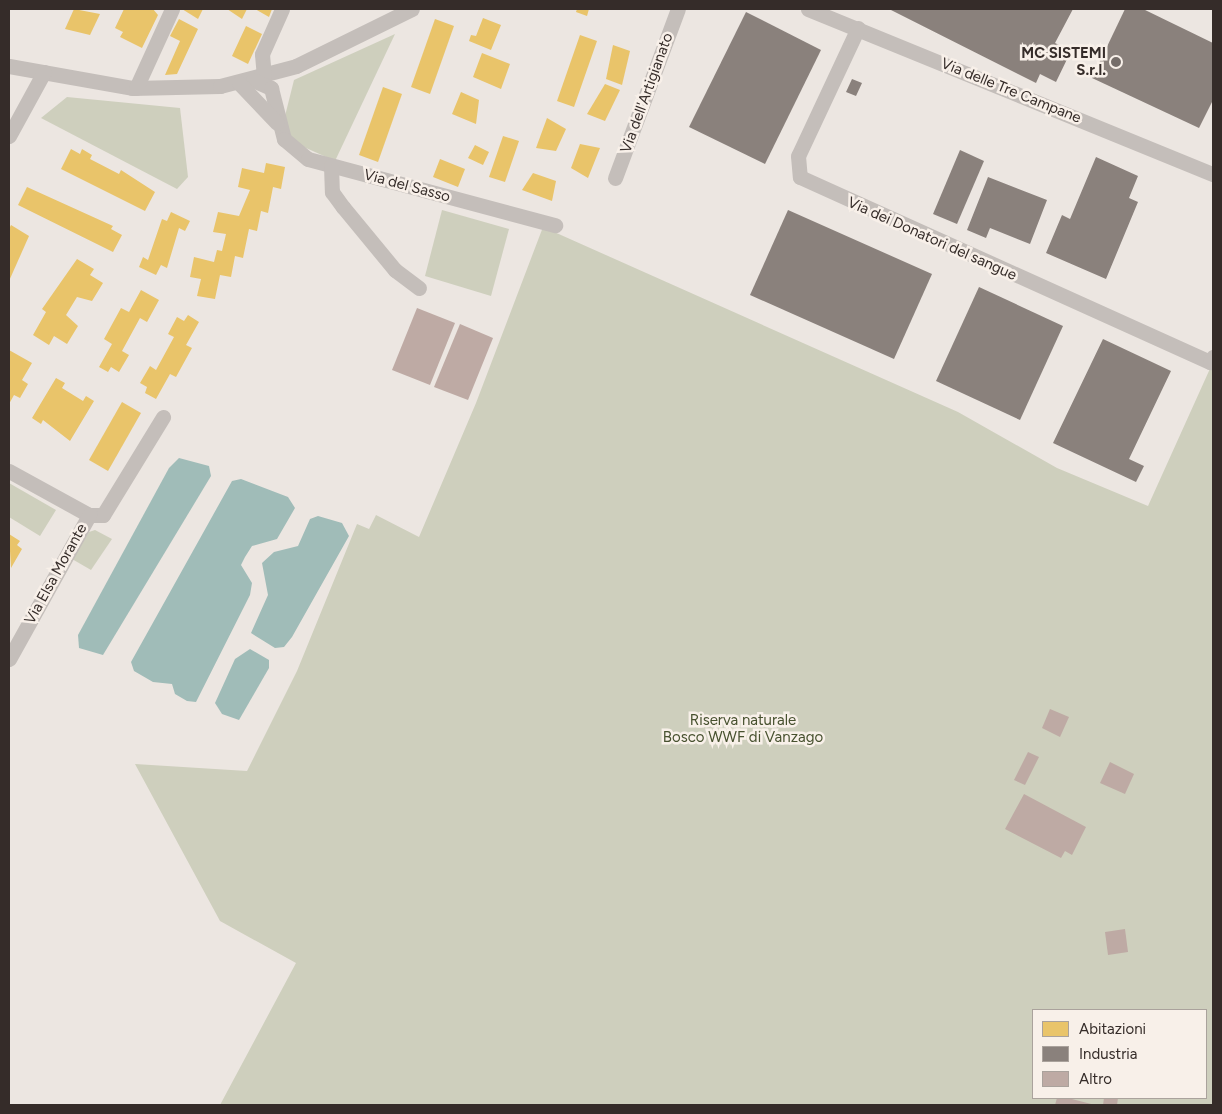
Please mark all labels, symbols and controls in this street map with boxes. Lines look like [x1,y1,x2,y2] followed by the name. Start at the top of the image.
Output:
[617,30,677,156] street label: Via dell'Artigianato
[1021,44,1106,79] place label: MC SISTEMI S.r.l.
[938,55,1084,127] street label: Via delle Tre Campane
[1110,56,1122,68] marker: MC SISTEMI S.r.l.
[362,166,452,206] street label: Via del Sasso
[845,193,1019,285] street label: Via dei Donatori del sangue
[21,521,91,627] street label: Via Elsa Morante
[663,711,823,746] park label: Riserva naturale Bosco WWF di Vanzago
[1032,1009,1207,1099] legend
[1079,1020,1146,1038] text: Abitazioni
[1079,1045,1137,1063] text: Industria
[1079,1070,1112,1088] text: Altro

